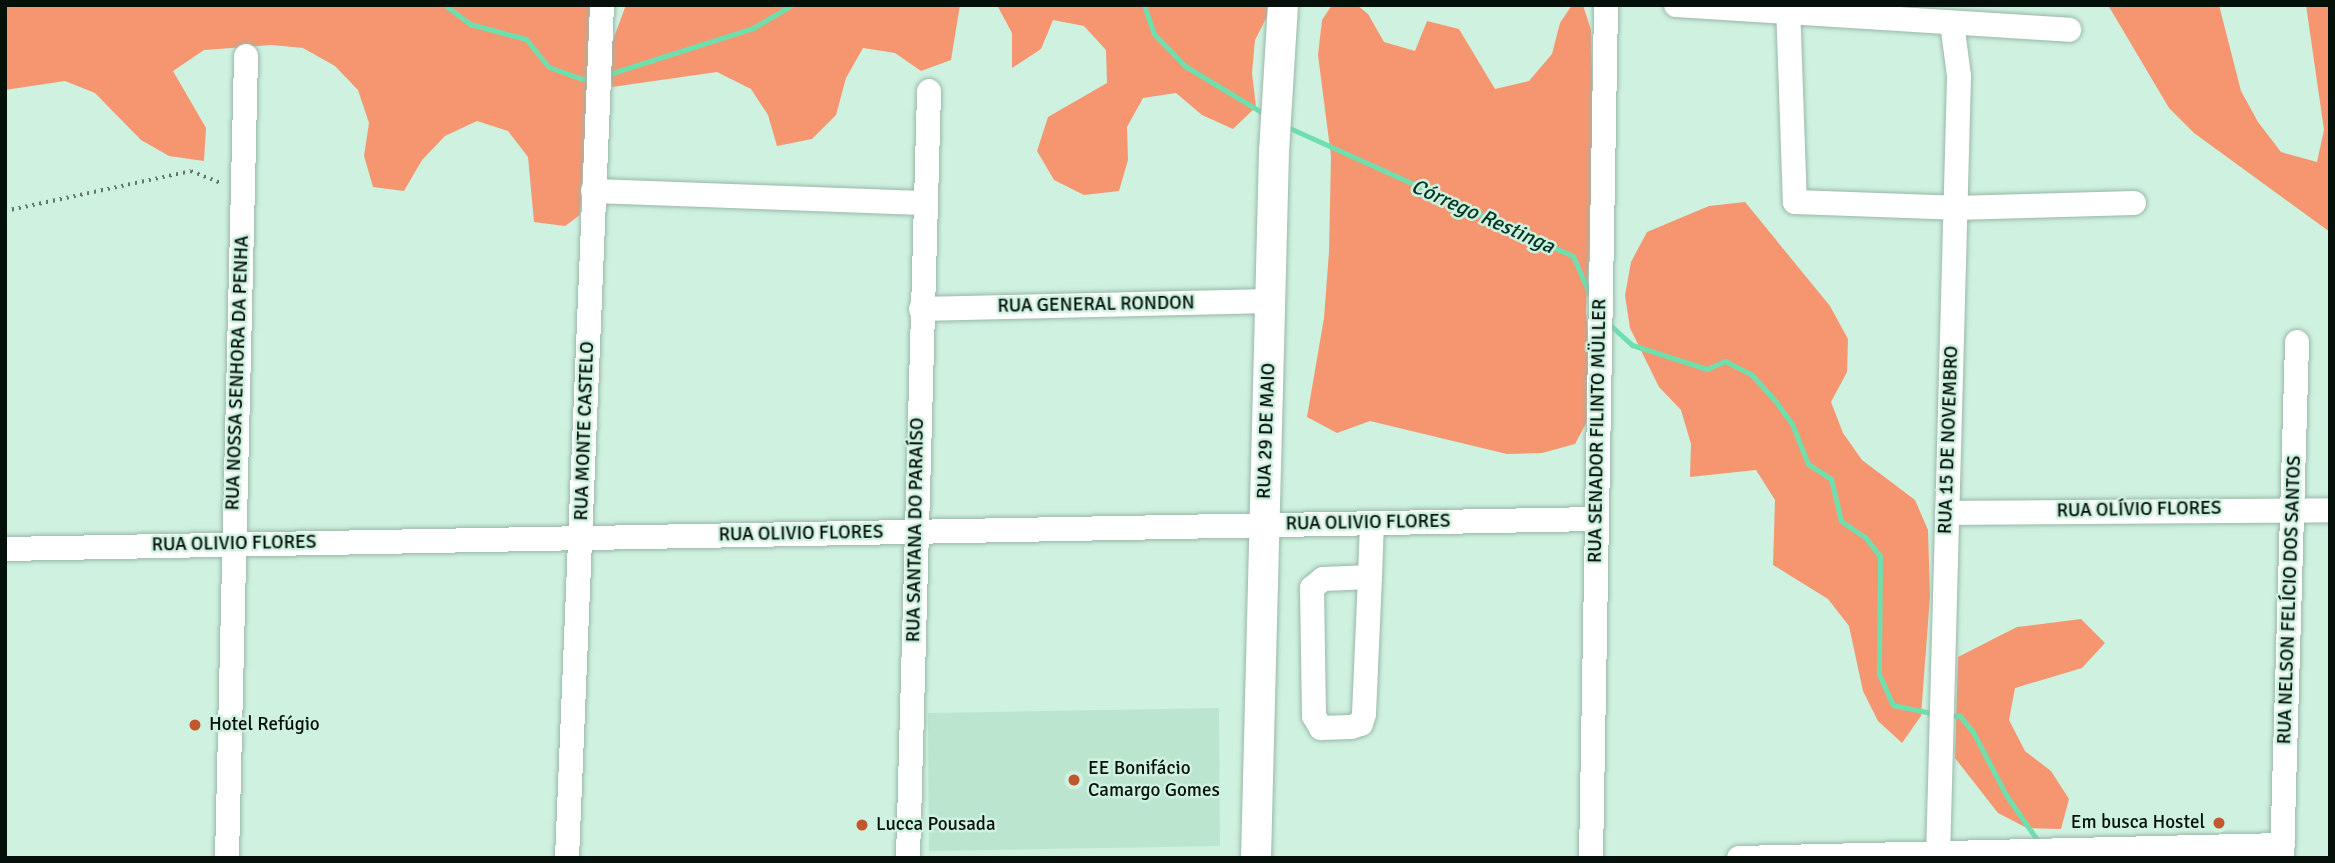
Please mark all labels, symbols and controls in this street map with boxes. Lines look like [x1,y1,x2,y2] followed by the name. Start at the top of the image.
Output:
[1408,173,1558,259] water label: Córrego Restinga
[222,235,254,511] street label: RUA NOSSA SENHORA DA PENHA
[997,292,1195,318] street label: RUA GENERAL RONDON
[1584,299,1612,563] street label: RUA SENADOR FILINTO MÜLLER
[570,341,600,521] street label: RUA MONTE CASTELO
[1934,345,1964,535] street label: RUA 15 DE NOVEMBRO
[1253,363,1281,499] street label: RUA 29 DE MAIO
[903,417,929,643] street label: RUA SANTANA DO PARAÍSO
[2274,455,2306,745] street label: RUA NELSON FELÍCIO DOS SANTOS
[2056,497,2222,523] street label: RUA OLÍVIO FLORES
[1285,510,1451,536] street label: RUA OLIVIO FLORES
[718,521,884,547] street label: RUA OLIVIO FLORES
[151,531,317,557] street label: RUA OLIVIO FLORES
[209,714,320,736] place label: Hotel Refúgio
[187,717,203,733] marker: Hotel Refúgio
[1088,758,1220,802] place label: EE Bonifácio Camargo Gomes
[1066,772,1082,788] marker: EE Bonifácio Camargo Gomes
[2071,812,2205,834] place label: Em busca Hostel
[876,814,996,836] place label: Lucca Pousada
[2211,815,2227,831] marker: Em busca Hostel
[854,817,870,833] marker: Lucca Pousada

